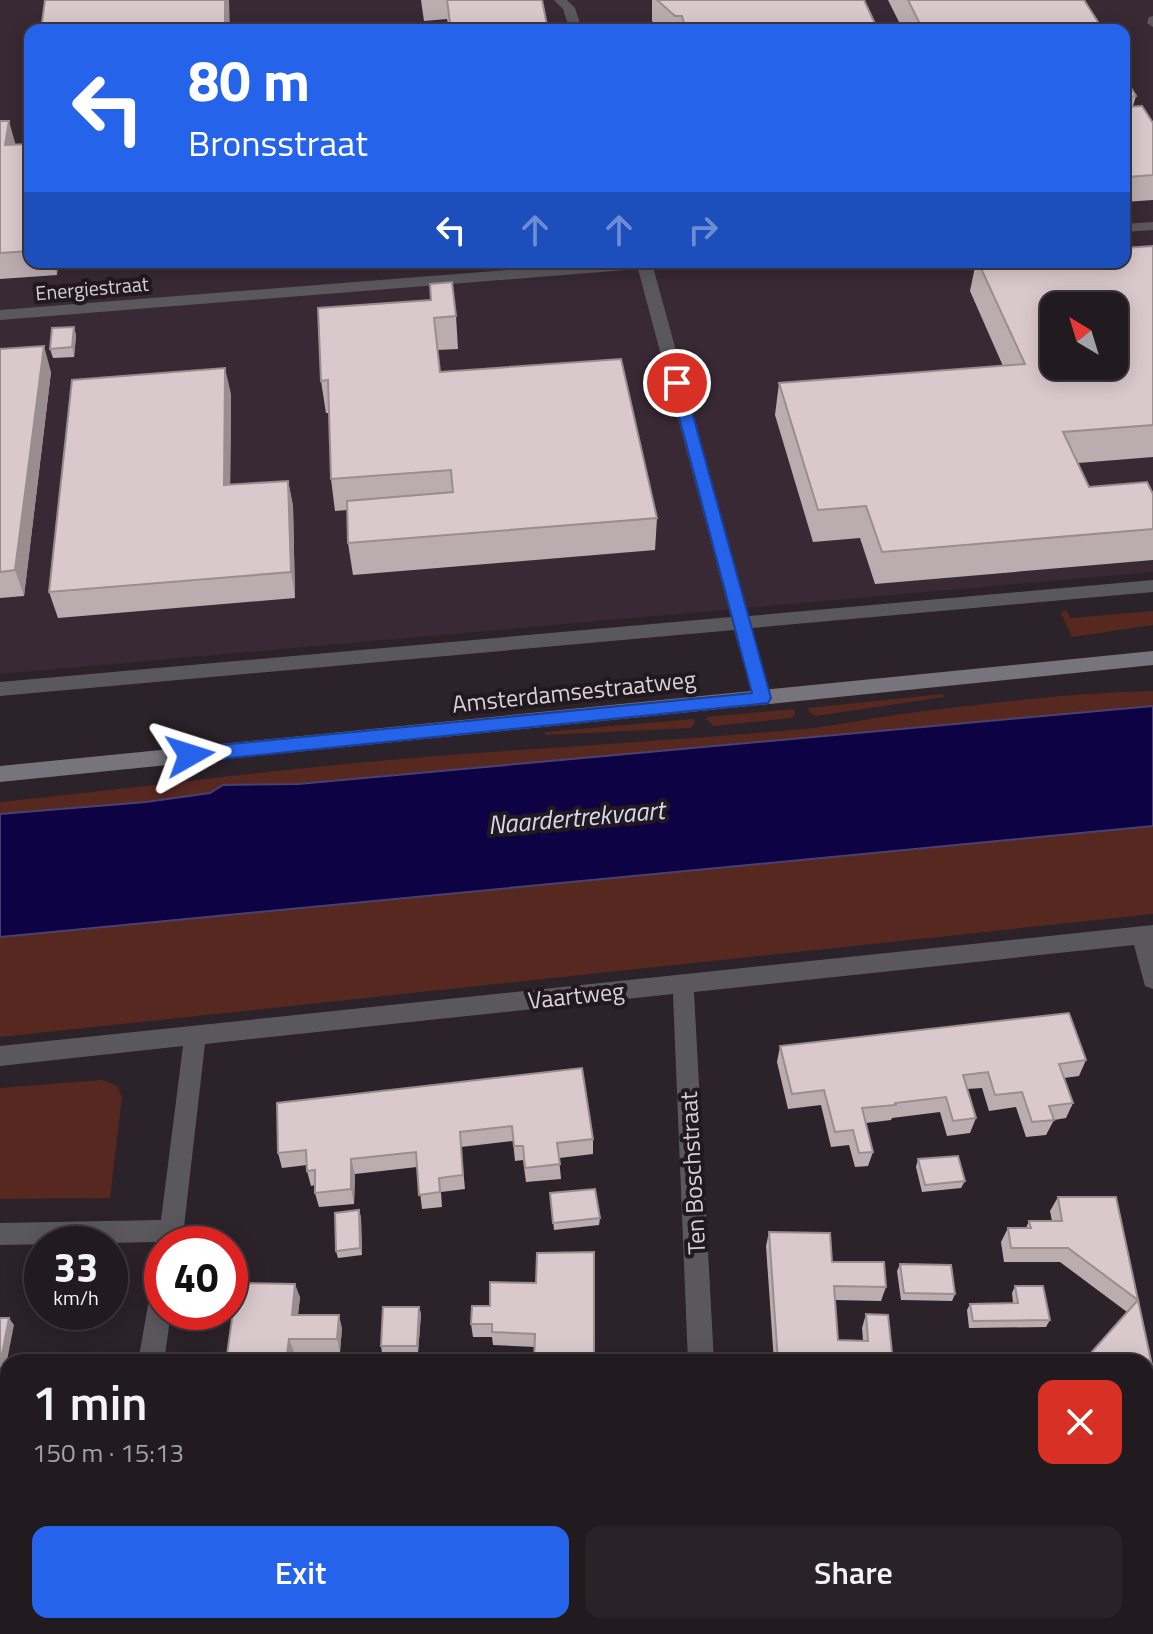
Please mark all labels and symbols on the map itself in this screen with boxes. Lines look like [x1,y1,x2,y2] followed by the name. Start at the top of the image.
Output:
[34,268,150,308] street label: Energiestraat
[1040,292,1128,380] north arrow
[643,349,711,417] pin
[450,660,698,722] street label: Amsterdamsestraatweg
[148,713,232,797] position arrow
[486,790,669,844] water label: Naardertrekvaart
[526,972,626,1018] street label: Vaartweg
[670,1090,714,1255] street label: Ten Boschstraat
[144,1226,248,1330] speed limit sign: 40

